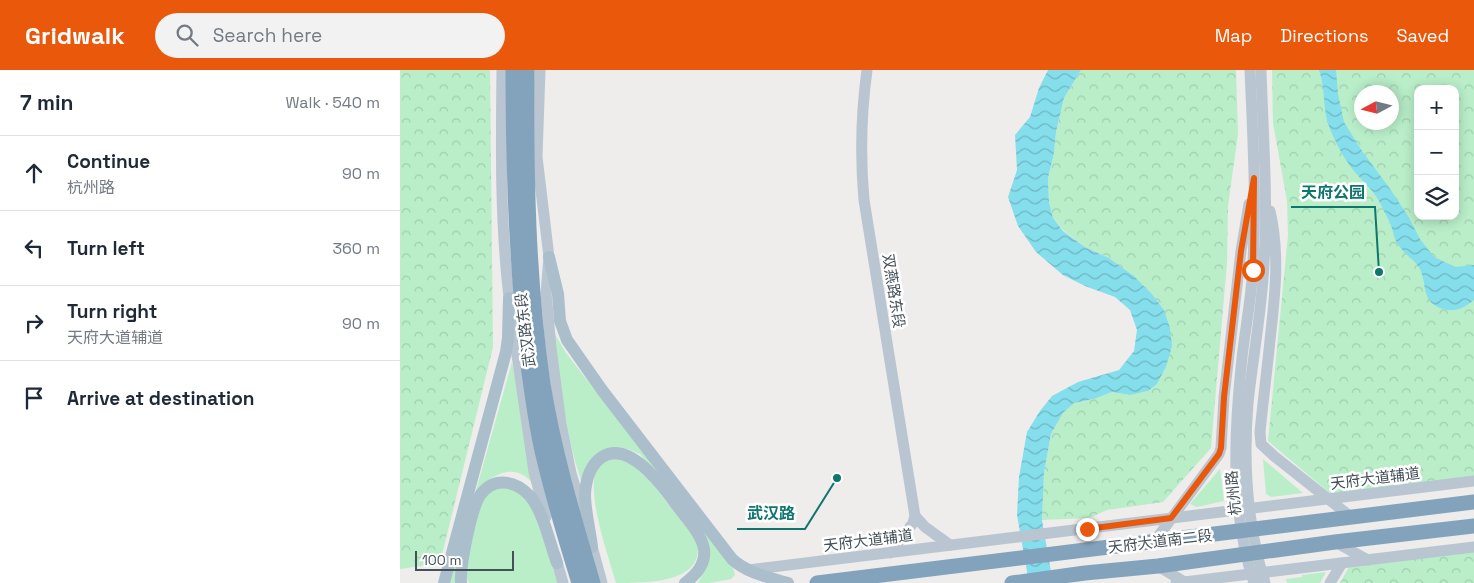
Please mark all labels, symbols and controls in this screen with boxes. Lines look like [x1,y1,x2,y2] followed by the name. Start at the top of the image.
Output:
[155,13,505,58] search box
[25,20,125,51] text: Gridwalk
[173,21,201,49] icon: search
[213,23,322,48] text: Search here
[1215,24,1252,47] text: Map
[1280,24,1369,47] text: Directions
[1397,24,1449,47] text: Saved
[1354,85,1399,130] north arrow
[1414,85,1459,220] map controls
[1414,85,1459,130] button: +
[20,89,73,116] text: 7 min
[286,92,380,113] text: Walk · 540 m
[1414,130,1459,175] button: −
[67,149,150,174] text: Continue
[20,159,48,187] icon: ahead
[342,163,380,184] text: 90 m
[1414,175,1459,220] button: layers
[1291,176,1375,207] callout: 天府公园
[67,177,115,198] text: 杭州路
[1301,182,1365,203] text: 天府公园
[20,234,48,262] icon: left
[67,236,145,261] text: Turn left
[332,238,380,259] text: 360 m
[879,252,909,330] street label: 双燕路东段
[1242,259,1265,282] route start
[511,292,539,368] street label: 武汉路东段
[67,299,157,324] text: Turn right
[20,309,48,337] icon: right
[342,313,380,334] text: 90 m
[67,327,163,348] text: 天府大道辅道
[20,384,48,412] icon: arrive
[67,386,255,411] text: Arrive at destination
[1329,463,1421,493] street label: 天府大道辅道
[1222,470,1244,516] street label: 杭州路
[737,498,805,529] callout: 武汉路
[747,503,795,524] text: 武汉路
[1076,518,1099,541] route end
[822,525,914,555] street label: 天府大道辅道
[1107,525,1213,557] street label: 天府大道南二段
[415,548,514,571] scale bar
[422,551,461,569] text: 100 m

